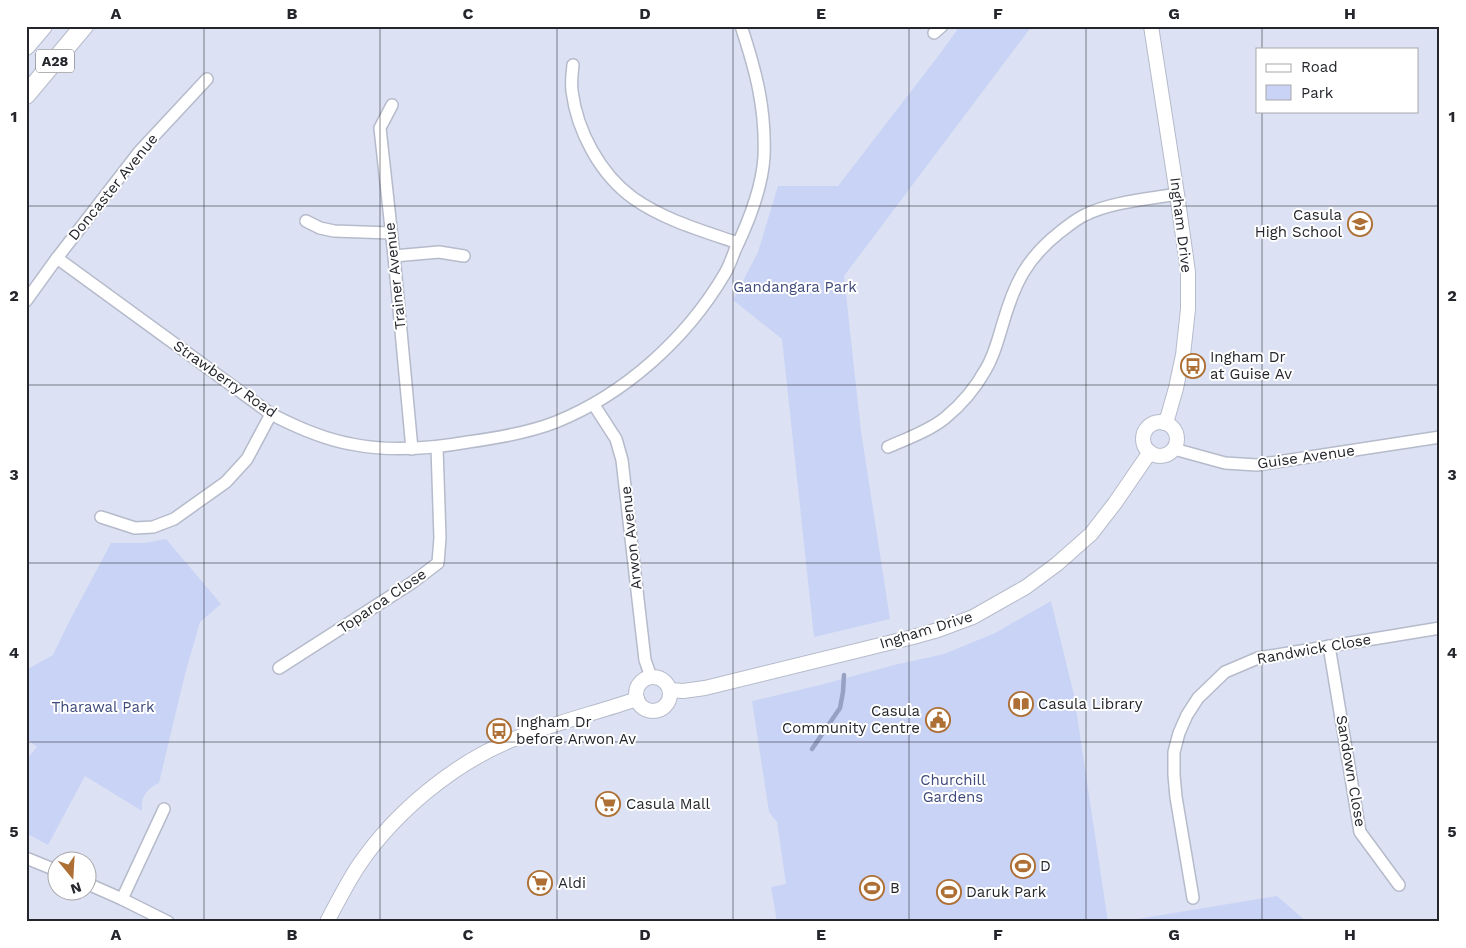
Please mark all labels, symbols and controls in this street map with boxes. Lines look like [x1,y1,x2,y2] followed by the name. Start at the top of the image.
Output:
[111,4,122,23] text: A
[287,4,298,23] text: B
[463,4,474,23] text: C
[639,4,651,23] text: D
[816,4,826,23] text: E
[993,4,1003,23] text: F
[1168,4,1180,23] text: G
[1344,4,1356,23] text: H
[1256,48,1418,112] legend
[36,49,74,72] road number: A28
[1301,58,1338,76] text: Road
[1301,84,1334,102] text: Park
[11,107,17,126] text: 1
[1449,107,1455,126] text: 1
[64,130,162,244] street label: Doncaster Avenue
[1166,176,1196,274] street label: Ingham Drive
[1255,206,1342,241] place label: Casula High School
[1347,211,1373,237] school or university icon: Casula High School
[380,222,410,330] street label: Trainer Avenue
[733,278,857,296] park label: Gandangara Park
[9,286,19,305] text: 2
[1447,286,1457,305] text: 2
[170,337,280,421] street label: Strawberry Road
[1210,348,1292,383] place label: Ingham Dr at Guise Av
[1180,353,1206,379] bus stop icon: Ingham Dr at Guise Av
[1256,441,1356,473] street label: Guise Avenue
[9,465,19,484] text: 3
[1447,465,1457,484] text: 3
[617,485,645,591] street label: Arwon Avenue
[334,565,430,637] street label: Toparoa Close
[877,607,975,653] street label: Ingham Drive
[1255,630,1373,668] street label: Randwick Close
[9,643,19,662] text: 4
[1447,643,1457,662] text: 4
[1008,691,1034,717] library icon: Casula Library
[1038,695,1143,713] place label: Casula Library
[51,698,155,716] park label: Tharawal Park
[782,702,920,737] place label: Casula Community Centre
[925,707,951,733] public building icon: Casula Community Centre
[516,713,636,748] place label: Ingham Dr before Arwon Av
[1332,714,1370,828] street label: Sandown Close
[486,718,512,744] bus stop icon: Ingham Dr before Arwon Av
[920,771,986,806] park label: Churchill Gardens
[595,791,621,817] supermarket icon: Casula Mall
[626,795,711,813] place label: Casula Mall
[9,822,19,841] text: 5
[1447,822,1457,841] text: 5
[48,850,98,900] north arrow
[1010,853,1036,879] sports icon: D
[1040,857,1051,875] place label: D
[527,870,553,896] supermarket icon: Aldi
[558,874,586,892] place label: Aldi
[859,875,885,901] sports icon: B
[69,879,83,898] text: N
[890,879,900,897] place label: B
[936,879,962,905] sports icon: Daruk Park
[966,883,1047,901] place label: Daruk Park
[111,925,122,944] text: A
[287,925,298,944] text: B
[463,925,474,944] text: C
[639,925,651,944] text: D
[816,925,826,944] text: E
[993,925,1003,944] text: F
[1168,925,1180,944] text: G
[1344,925,1356,944] text: H

